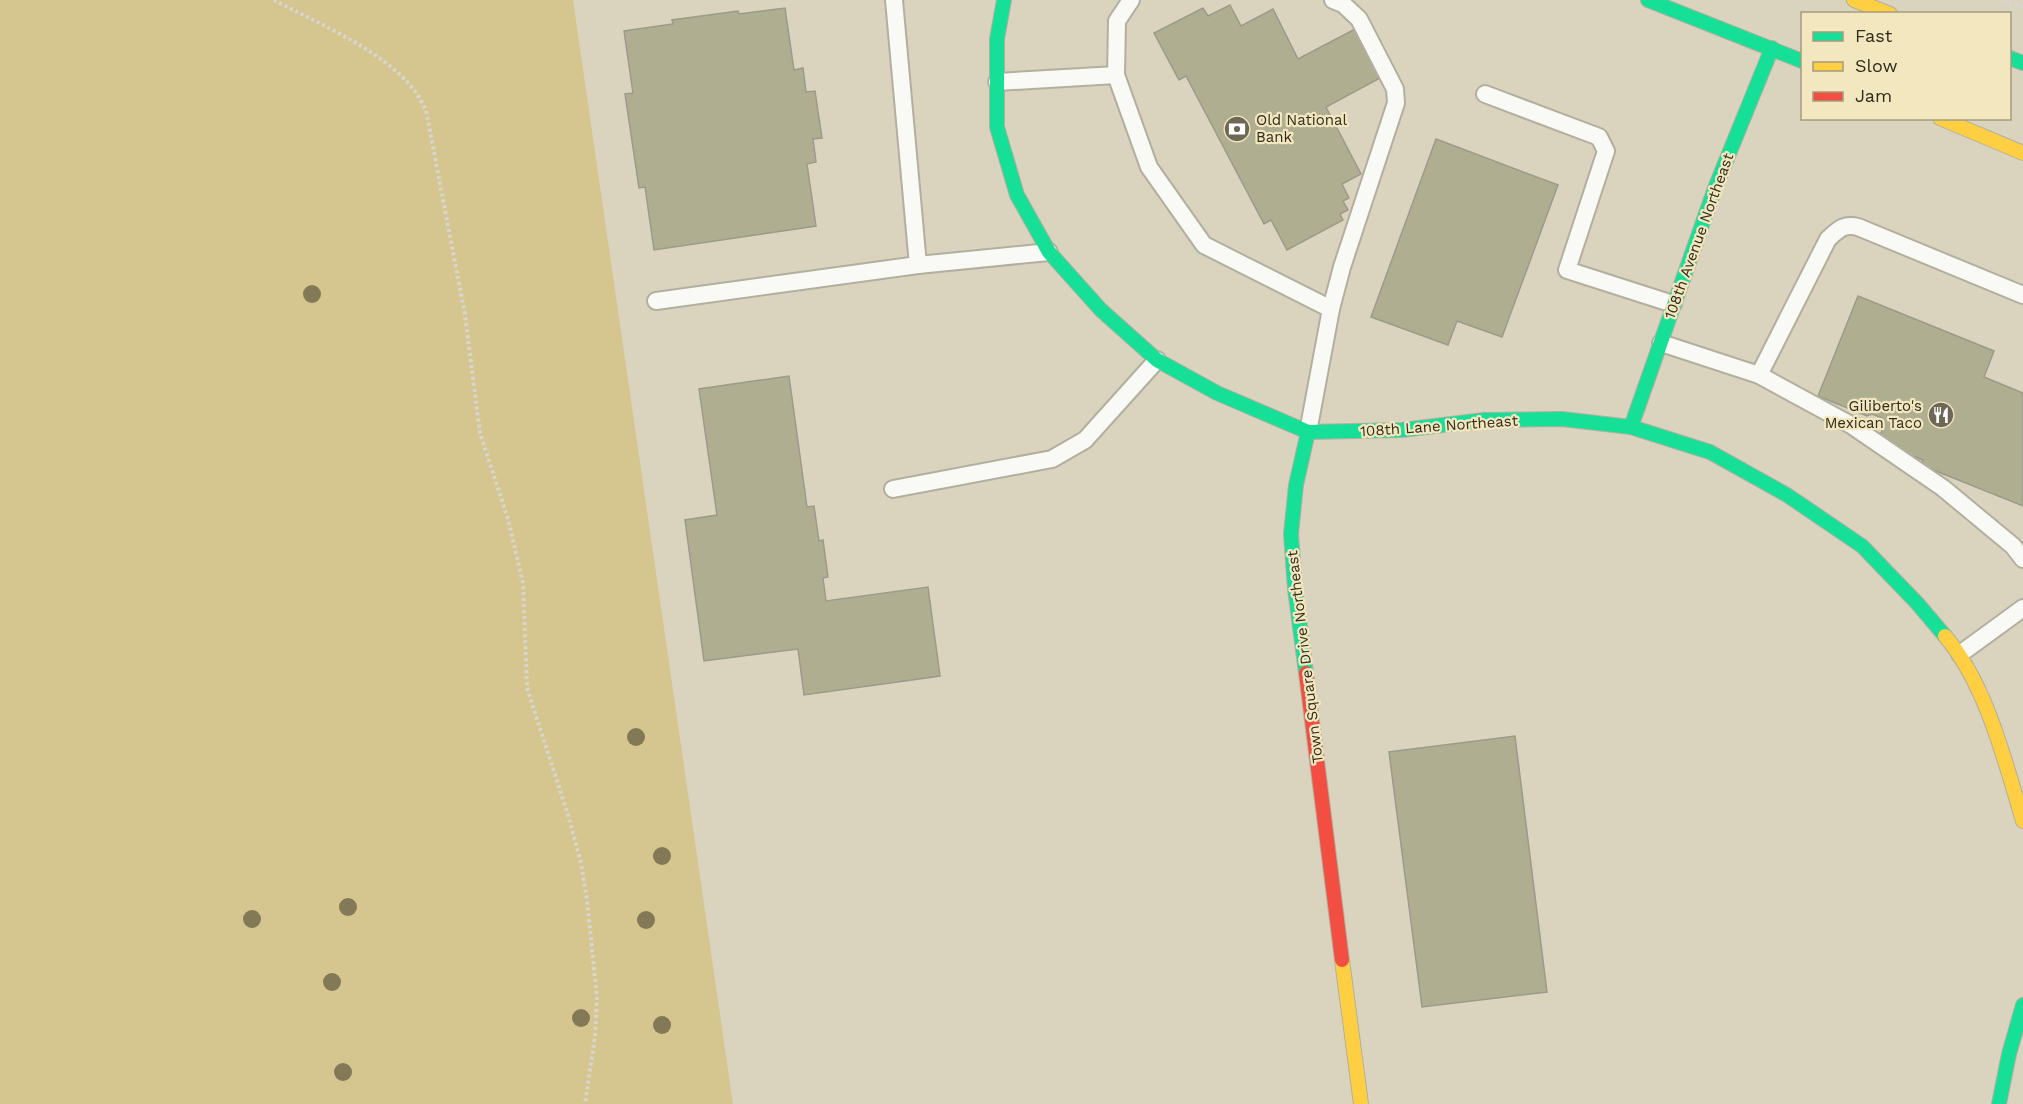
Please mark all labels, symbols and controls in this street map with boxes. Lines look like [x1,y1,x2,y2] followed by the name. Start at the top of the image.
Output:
[1801,12,2011,120] legend
[1855,25,1893,46] text: Fast
[1855,55,1898,76] text: Slow
[1855,85,1892,106] text: Jam
[1256,111,1347,146] place label: Old National Bank
[1222,114,1252,144] bank icon: Old National Bank
[1661,150,1738,321] street label: 108th Avenue Northeast
[1825,397,1922,432] place label: Giliberto's Mexican Taco
[1926,400,1956,430] restaurant icon: Giliberto's Mexican Taco
[1360,411,1519,440] street label: 108th Lane Northeast
[1283,549,1327,765] street label: Town Square Drive Northeast

